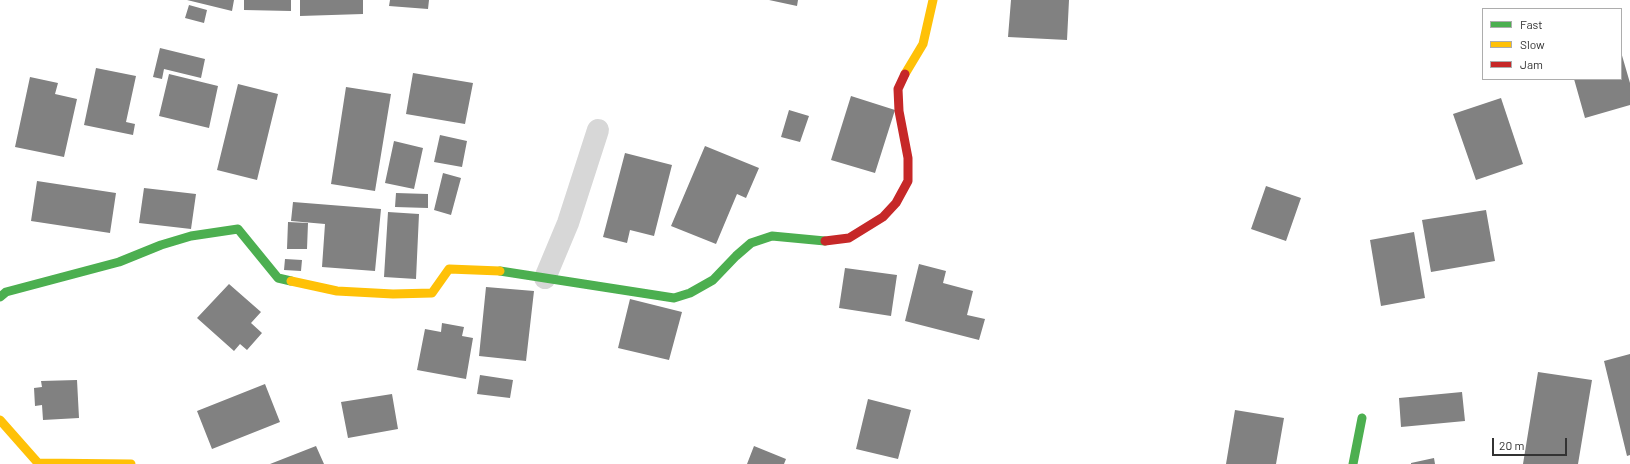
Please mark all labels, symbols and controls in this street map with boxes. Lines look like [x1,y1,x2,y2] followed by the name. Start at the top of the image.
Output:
[1482,8,1622,80] legend
[1520,17,1543,31] text: Fast
[1520,37,1545,51] text: Slow
[1520,57,1543,71] text: Jam
[1494,430,1569,456] scale bar
[1499,438,1525,452] text: 20 m

